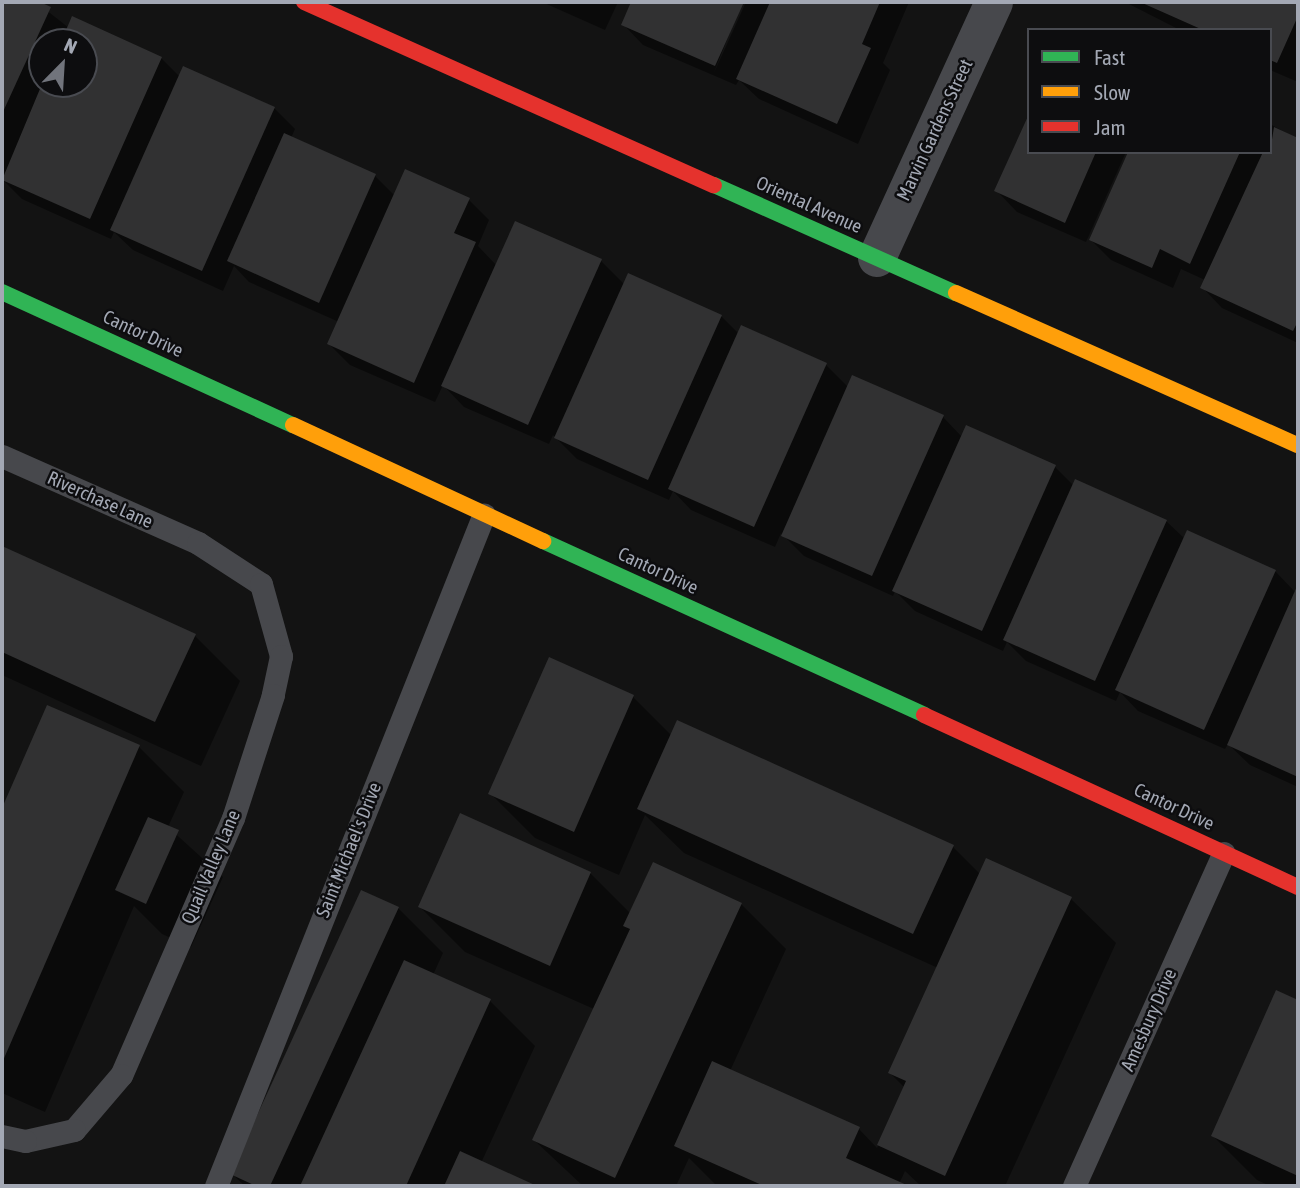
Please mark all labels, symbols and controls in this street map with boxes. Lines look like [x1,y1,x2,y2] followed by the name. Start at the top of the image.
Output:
[28,28,98,98] north arrow
[1027,28,1272,154] legend
[61,33,80,58] text: N
[1094,45,1125,69] text: Fast
[892,56,978,204] street label: Marvin Gardens Street
[1094,80,1130,104] text: Slow
[1094,115,1126,139] text: Jam
[753,172,865,238] street label: Oriental Avenue
[99,306,187,362] street label: Cantor Drive
[44,467,156,533] street label: Riverchase Lane
[614,543,702,599] street label: Cantor Drive
[312,779,386,921] street label: Saint Michael's Drive
[1130,779,1218,835] street label: Cantor Drive
[177,807,245,927] street label: Quail Valley Lane
[1116,965,1182,1075] street label: Amesbury Drive

